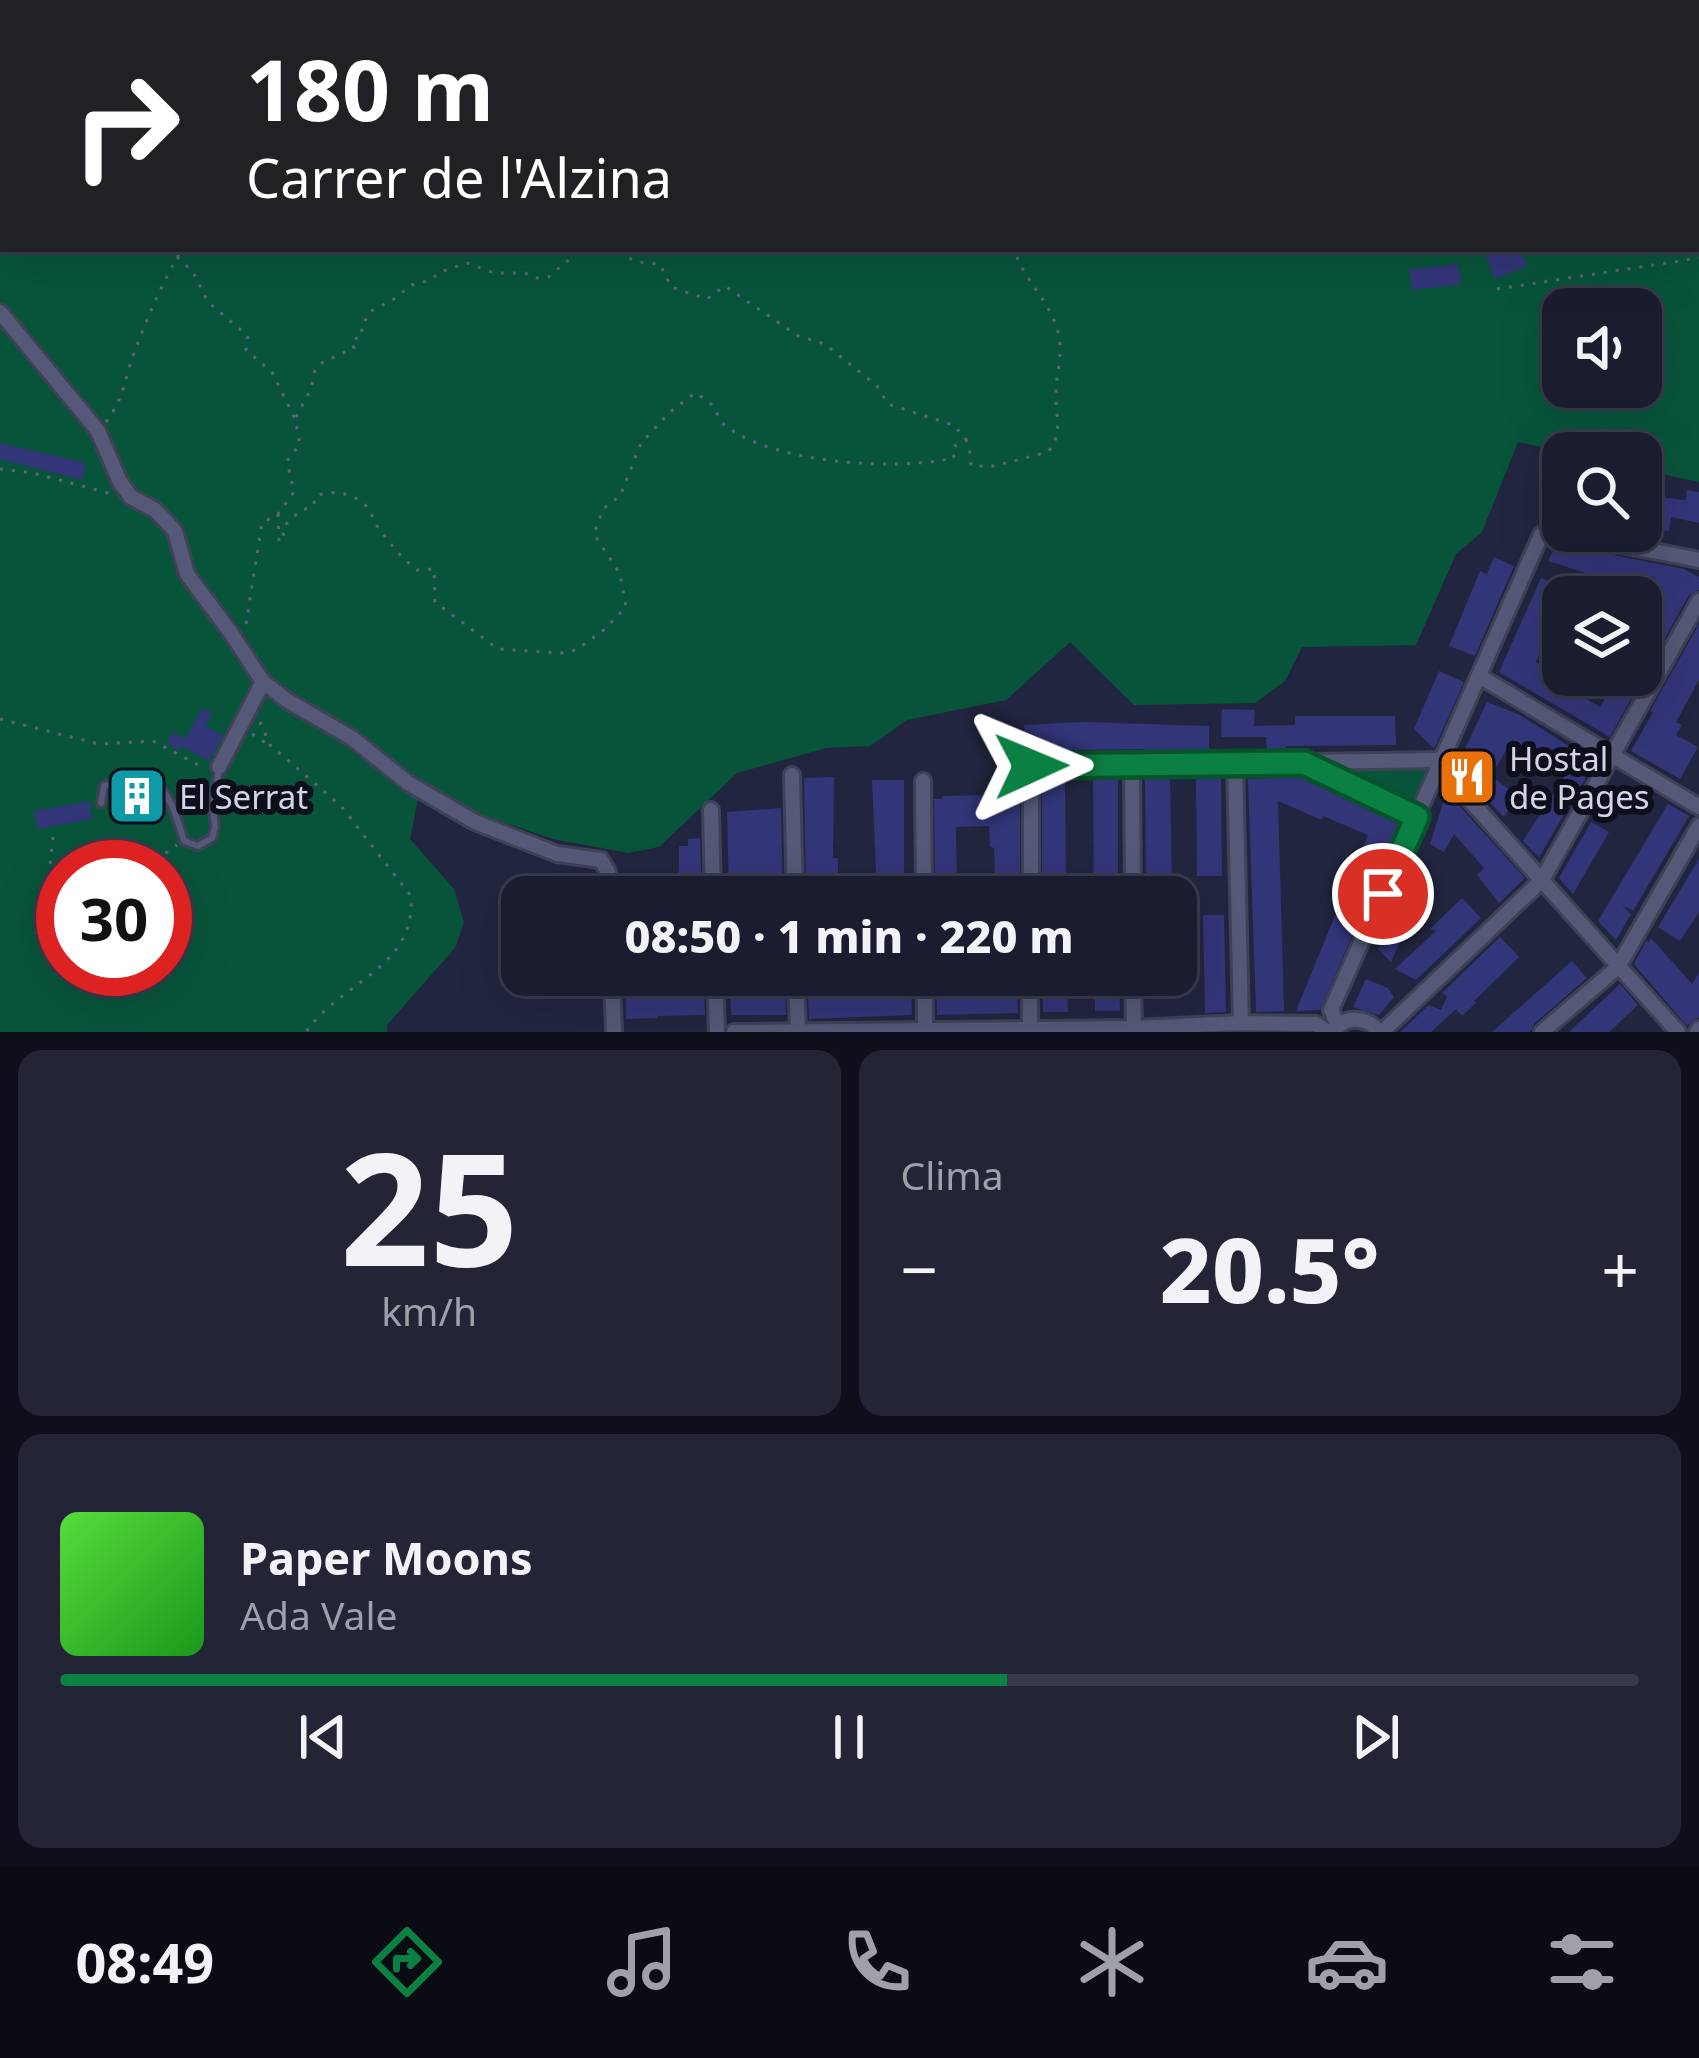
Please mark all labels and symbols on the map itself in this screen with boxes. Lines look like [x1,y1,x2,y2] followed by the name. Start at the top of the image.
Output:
[968,703,1094,829] position arrow
[1509,736,1650,819] place label: Hostal de Pages
[1436,746,1498,808] restaurant icon: Hostal de Pages
[106,765,168,827] building icon: El Serrat
[179,774,308,819] place label: El Serrat
[36,840,192,996] speed limit sign: 30
[1332,843,1434,945] pin

